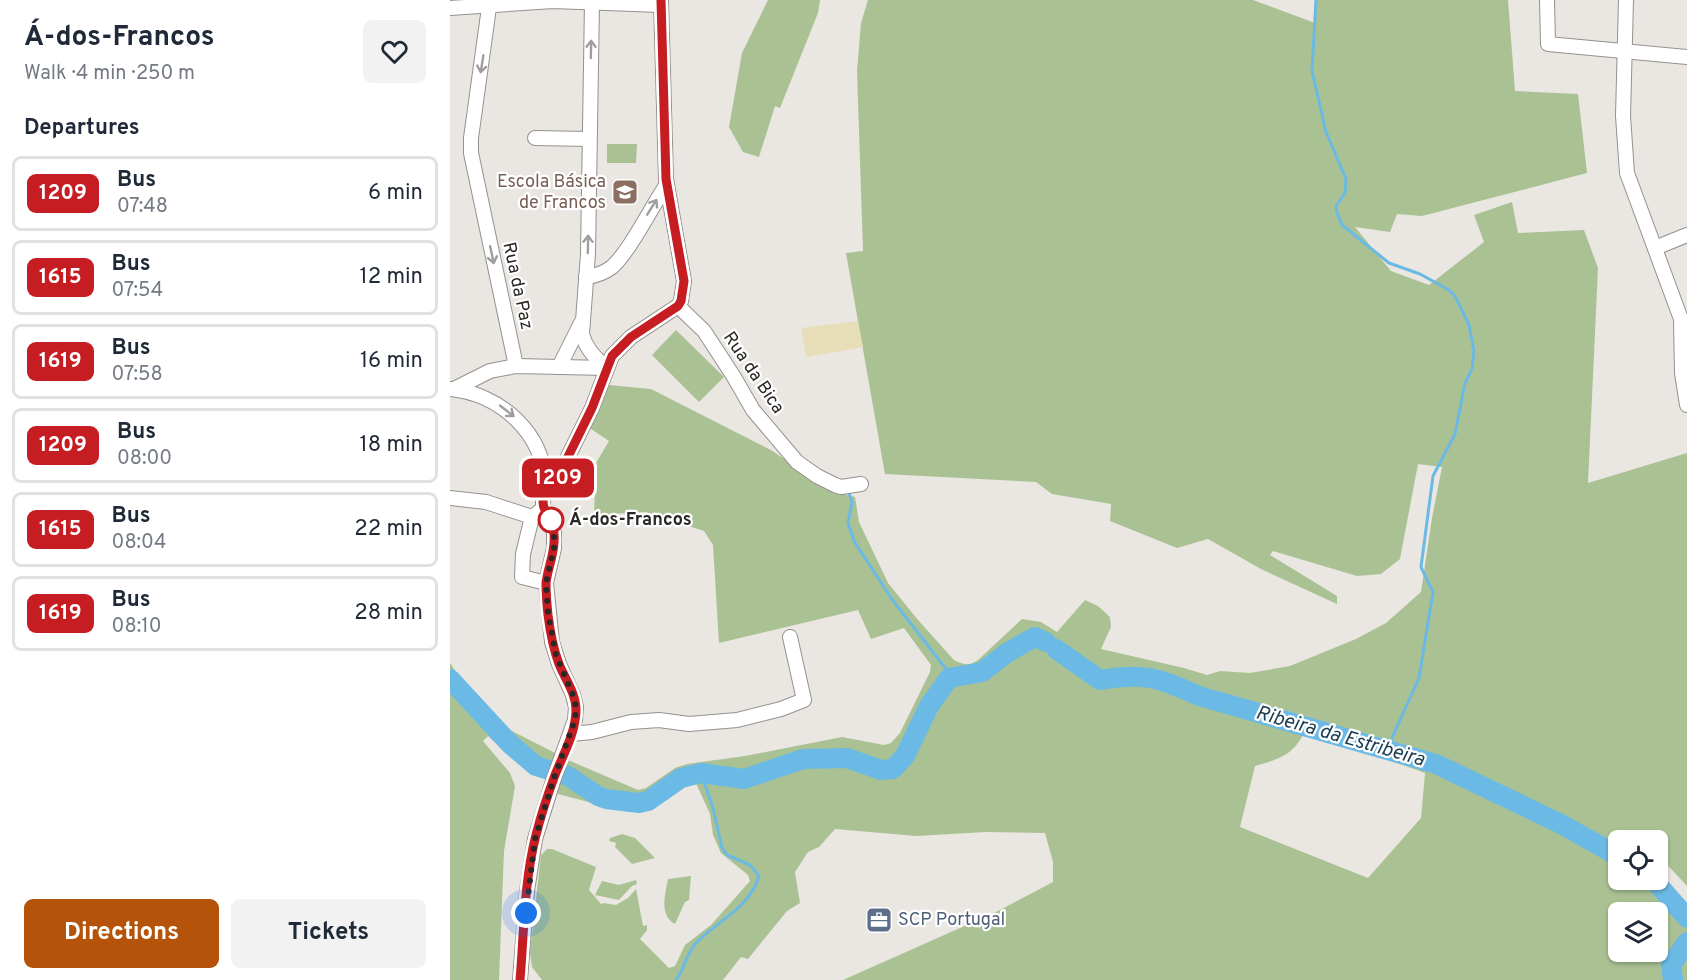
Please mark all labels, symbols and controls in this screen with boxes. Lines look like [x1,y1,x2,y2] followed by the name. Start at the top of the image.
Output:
[24,20,215,56] text: Á-dos-Francos
[363,20,426,83] button: heart
[585,39,597,59] one-way arrow
[476,53,487,73] one-way arrow
[24,61,195,87] text: Walk · 4 min · 250 m
[24,115,140,142] text: Departures
[117,167,156,194] text: Bus
[497,171,606,215] place label: Escola Básica de Francos
[610,177,640,207] school or university icon: Escola Básica de Francos
[39,180,87,207] text: 1209
[368,180,423,207] text: 6 min
[117,194,168,220] text: 07:48
[646,199,658,216] one-way arrow
[582,234,594,254] one-way arrow
[496,240,538,332] street label: Rua da Paz
[487,245,498,265] one-way arrow
[112,251,151,278] text: Bus
[39,264,82,291] text: 1615
[360,264,423,291] text: 12 min
[112,278,163,304] text: 07:54
[717,328,789,418] street label: Rua da Bica
[112,335,151,362] text: Bus
[39,348,82,375] text: 1619
[360,348,423,375] text: 16 min
[112,362,163,388] text: 07:58
[499,405,515,418] one-way arrow
[117,419,156,446] text: Bus
[39,432,87,459] text: 1209
[360,432,423,459] text: 18 min
[117,446,172,472] text: 08:00
[516,458,600,498] line badge: 1209
[534,465,582,492] text: 1209
[112,503,151,530] text: Bus
[538,507,564,533] marker: Á-dos-Francos
[569,507,692,532] place label: Á-dos-Francos
[39,516,82,543] text: 1615
[354,516,423,543] text: 22 min
[112,530,166,556] text: 08:04
[112,587,151,614] text: Bus
[39,600,82,627] text: 1619
[354,600,423,627] text: 28 min
[112,614,161,640] text: 08:10
[1253,700,1428,774] water label: Ribeira da Estribeira
[1608,830,1668,962] map controls
[1608,830,1668,890] button: locate
[511,898,541,928] your location
[24,899,219,968] button: Directions
[231,899,426,968] button: Tickets
[1608,902,1668,962] button: layers
[864,905,894,935] office icon: SCP Portugal
[898,909,1005,932] place label: SCP Portugal

